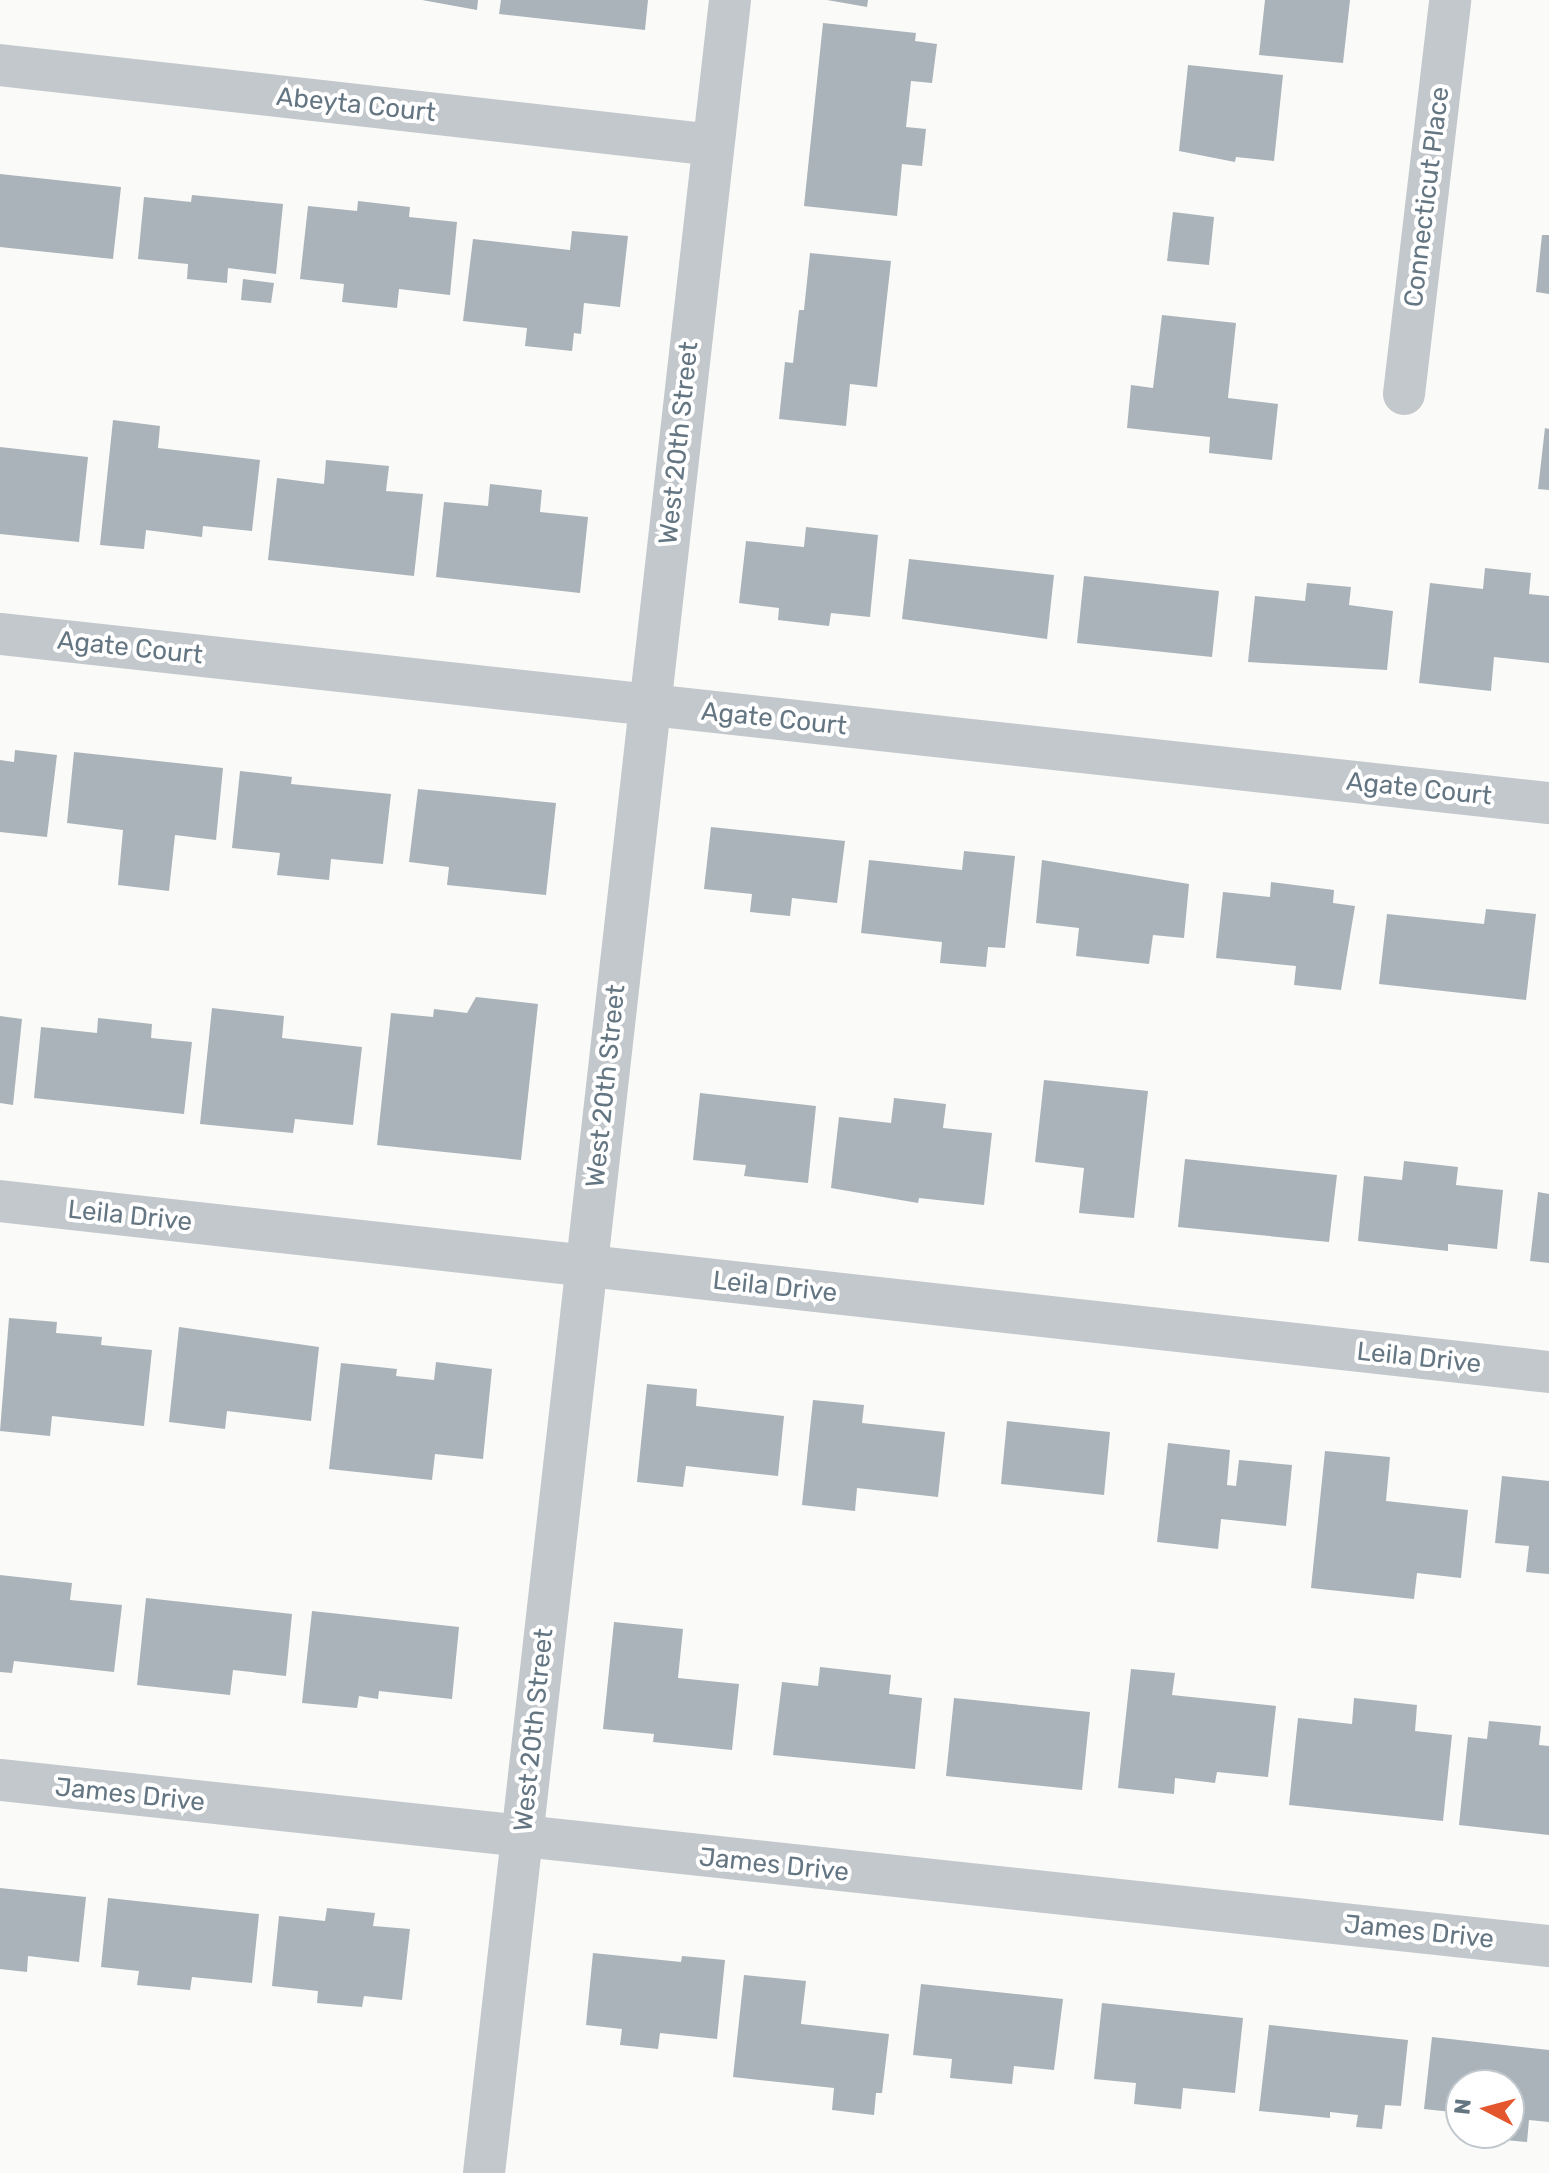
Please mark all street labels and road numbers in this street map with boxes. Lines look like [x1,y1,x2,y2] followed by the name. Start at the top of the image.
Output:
[275,81,437,129] street label: Abeyta Court
[1398,85,1456,309] street label: Connecticut Place
[653,340,705,546] street label: West 20th Street
[56,625,204,671] street label: Agate Court
[700,696,848,742] street label: Agate Court
[1345,766,1493,812] street label: Agate Court
[580,983,632,1189] street label: West 20th Street
[66,1194,194,1238] street label: Leila Drive
[711,1265,839,1309] street label: Leila Drive
[1355,1336,1483,1380] street label: Leila Drive
[508,1627,560,1833] street label: West 20th Street
[53,1772,207,1818] street label: James Drive
[697,1842,851,1888] street label: James Drive
[1342,1909,1496,1955] street label: James Drive

